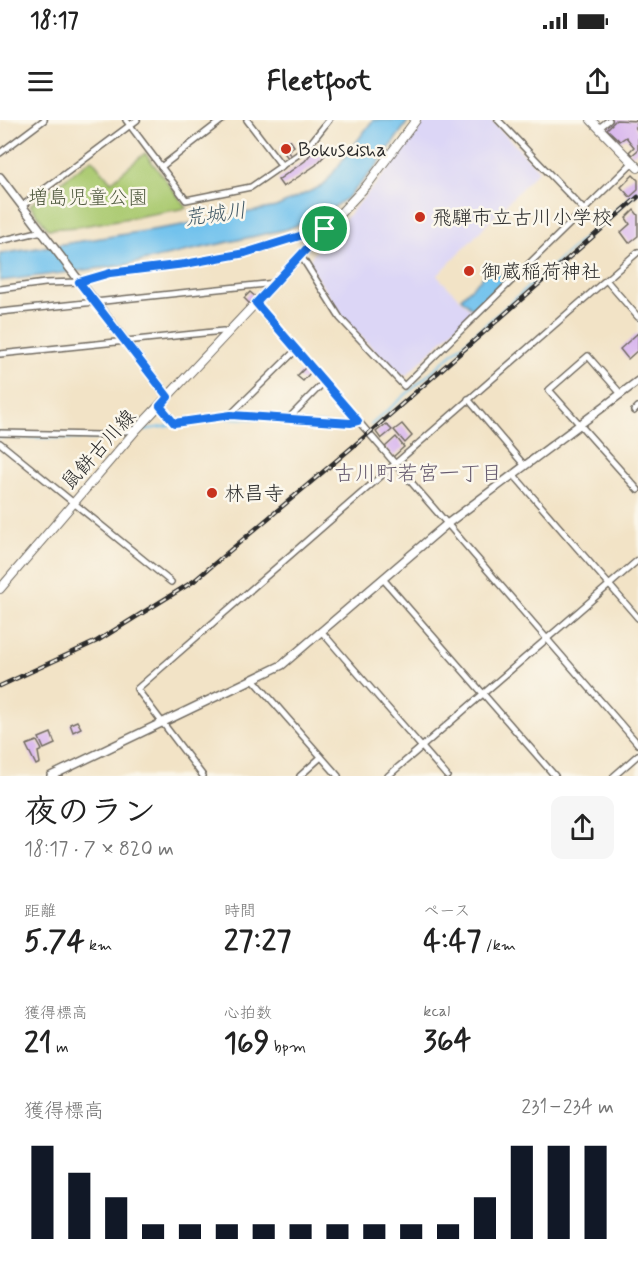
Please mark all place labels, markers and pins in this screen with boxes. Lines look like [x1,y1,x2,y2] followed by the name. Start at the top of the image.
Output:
[298,137,387,164] place label: Bokuseisha
[279,142,293,156] marker: Bokuseisha
[299,203,350,254] pin
[432,205,612,232] place label: 飛騨市立古川小学校
[413,210,427,224] marker: 飛騨市立古川小学校
[481,259,601,286] place label: 御蔵稲荷神社
[462,264,476,278] marker: 御蔵稲荷神社
[224,481,284,508] place label: 林昌寺
[205,486,219,500] marker: 林昌寺

